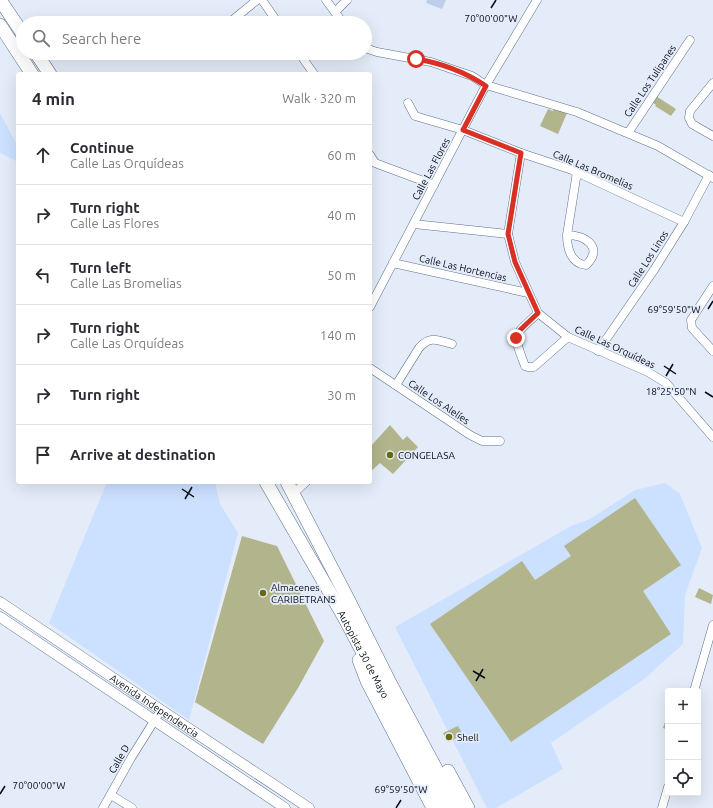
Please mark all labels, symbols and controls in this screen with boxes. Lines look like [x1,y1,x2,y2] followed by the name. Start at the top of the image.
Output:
[465,13,517,24] text: 70°00'00"W
[16,16,372,60] search box
[30,27,52,49] icon: search
[62,30,141,47] text: Search here
[622,43,678,119] street label: Calle Los Tulipanes
[407,50,425,68] route start
[32,89,75,108] text: 4 min
[282,91,356,105] text: Walk · 320 m
[410,136,452,202] street label: Calle Las Flores
[70,139,134,156] text: Continue
[32,144,54,166] icon: ahead
[327,148,356,162] text: 60 m
[551,148,635,192] street label: Calle Las Bromelias
[70,156,184,170] text: Calle Las Orquídeas
[70,199,140,216] text: Turn right
[32,204,54,226] icon: right
[327,208,356,222] text: 40 m
[70,216,159,230] text: Calle Las Flores
[626,229,670,289] street label: Calle Los Linos
[418,253,508,283] street label: Calle Las Hortencias
[70,259,131,276] text: Turn left
[32,264,54,286] icon: left
[327,268,356,282] text: 50 m
[70,276,182,290] text: Calle Las Bromelias
[648,304,700,315] text: 69°59'50"W
[70,319,140,336] text: Turn right
[32,324,54,346] icon: right
[573,324,657,370] street label: Calle Las Orquídeas
[320,328,356,342] text: 140 m
[507,329,525,347] route end
[70,336,184,350] text: Calle Las Orquídeas
[406,377,472,427] street label: Calle Los Alelíes
[32,384,54,406] icon: right
[70,386,140,403] text: Turn right
[646,386,696,397] text: 18°25'50"N
[327,388,356,402] text: 30 m
[32,444,54,466] icon: arrive
[70,446,216,463] text: Arrive at destination
[385,450,395,460] marker: CONGELASA
[398,450,455,461] place label: CONGELASA
[271,582,336,605] place label: Almacenes CARIBETRANS
[258,588,268,598] marker: Almacenes CARIBETRANS
[336,608,391,700] street label: Autopista 30 de Mayo
[108,672,201,739] street label: Avenida Independencia
[665,688,701,796] map controls
[665,688,701,724] button: +
[665,724,701,760] button: −
[444,732,454,742] marker: Shell
[457,732,479,743] place label: Shell
[106,743,132,775] street label: Calle D
[665,760,701,796] button: locate
[13,780,65,791] text: 70°00'00"W
[375,784,427,795] text: 69°59'50"W

